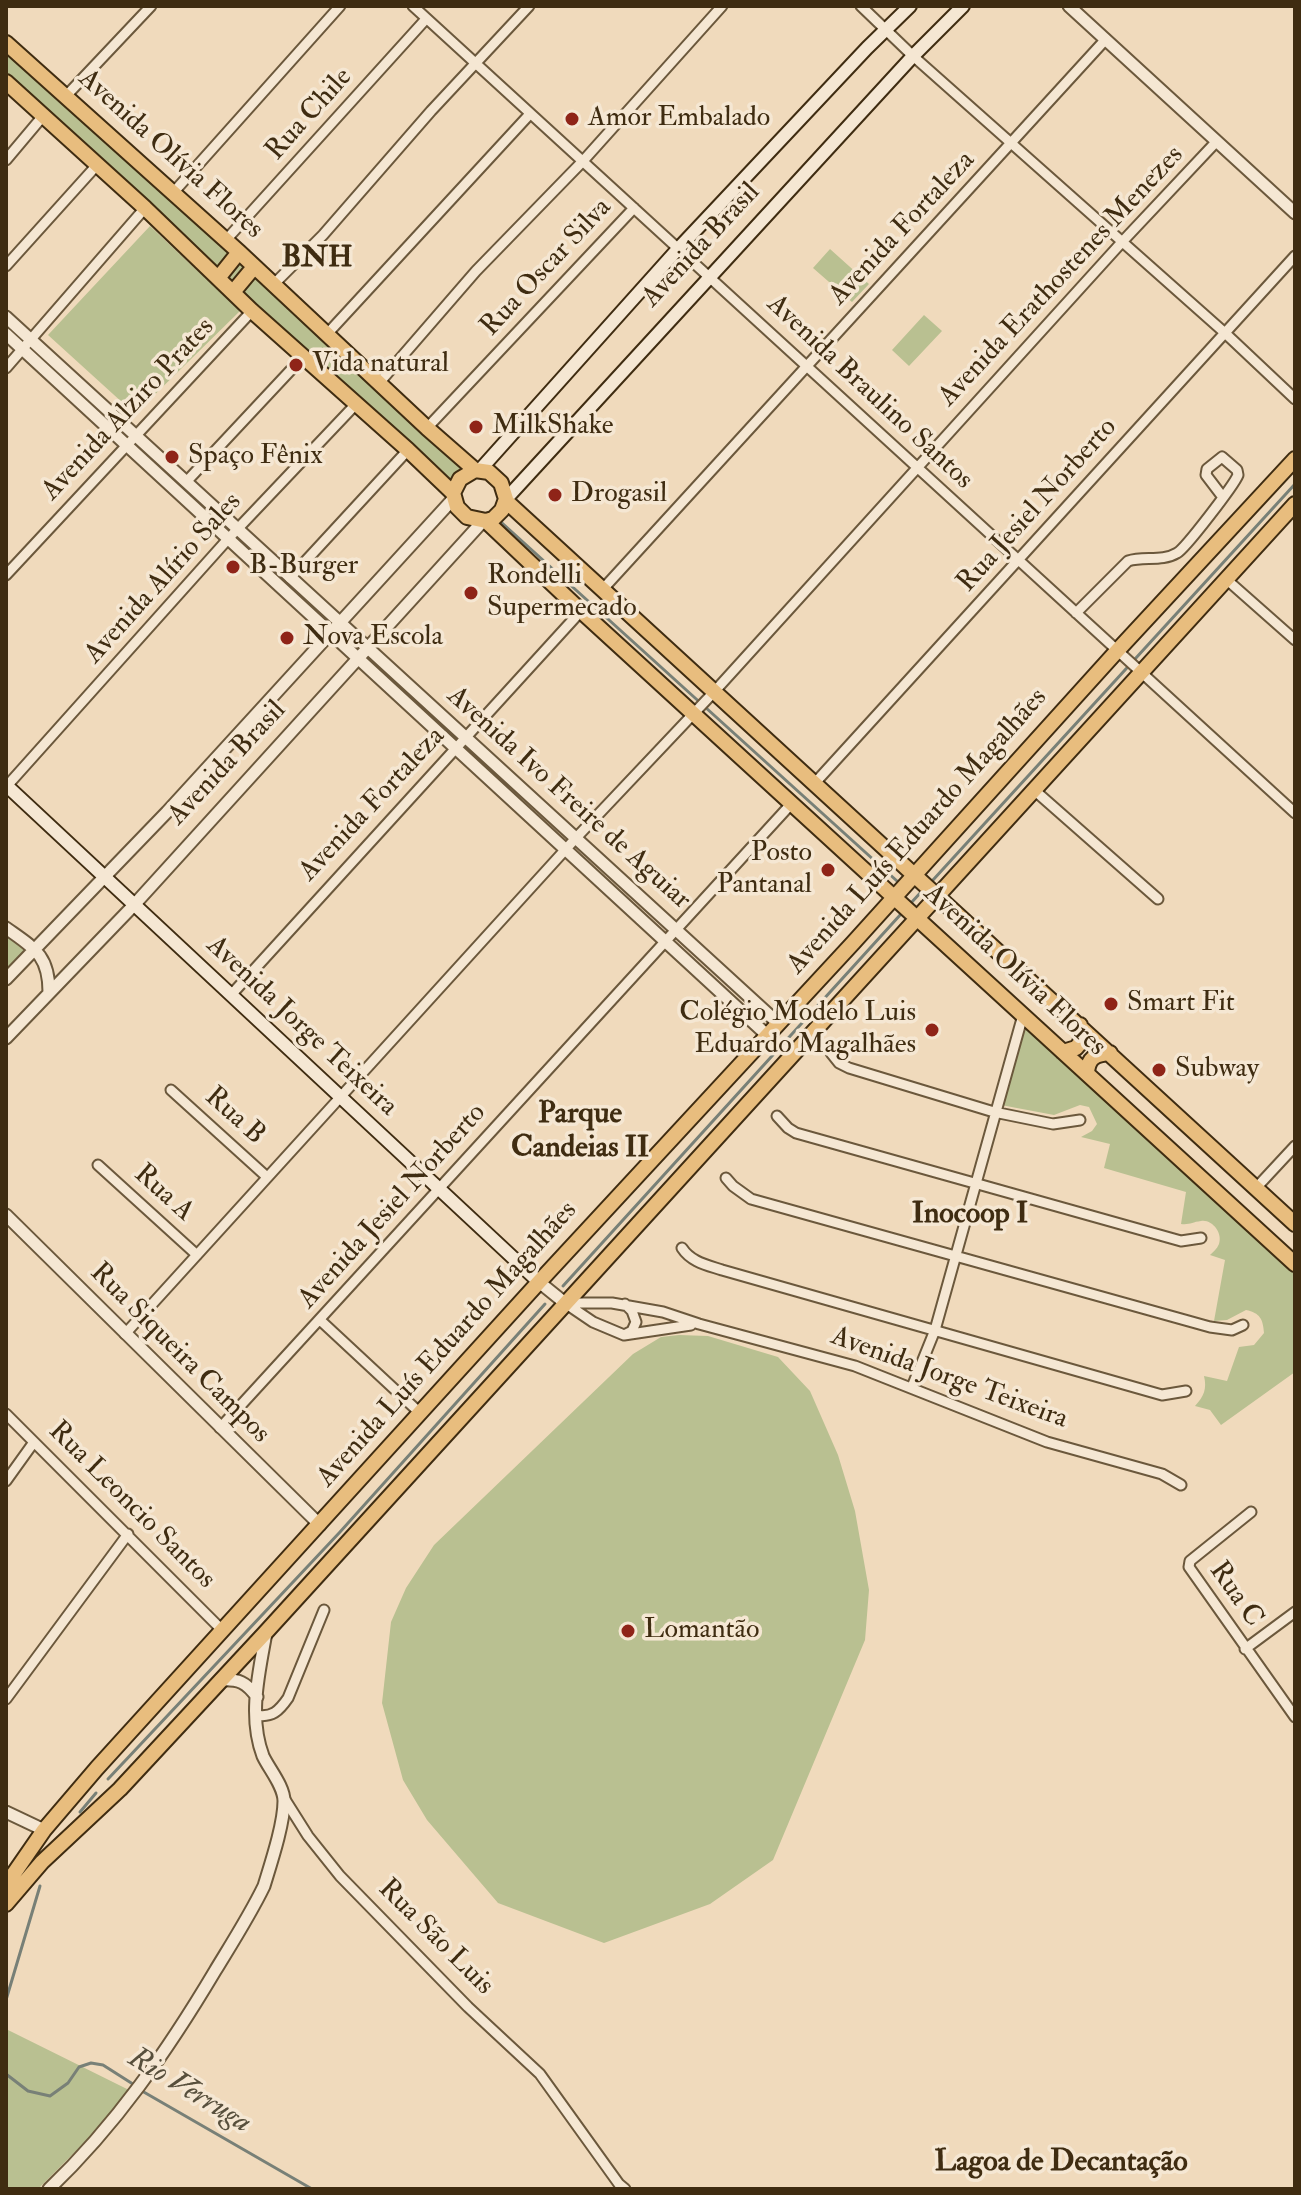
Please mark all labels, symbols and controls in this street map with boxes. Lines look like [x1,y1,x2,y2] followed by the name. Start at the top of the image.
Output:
[260,62,360,168] street label: Rua Chile
[71,63,269,247] street label: Avenida Olívia Flores
[588,102,770,136] place label: Amor Embalado
[563,110,581,128] marker: Amor Embalado
[932,140,1192,414] street label: Avenida Erathostenes Menezes
[823,145,983,313] street label: Avenida Fortaleza
[636,177,768,315] street label: Avenida Brasil
[474,192,620,344] street label: Rua Oscar Silva
[281,242,353,278] district label: BNH
[759,289,979,497] street label: Avenida Braulino Santos
[36,312,222,508] street label: Avenida Alziro Prates
[312,348,449,382] place label: Vida natural
[287,356,305,374] marker: Vida natural
[492,410,613,444] place label: MilkShake
[951,412,1125,600] street label: Rua Jesiel Norberto
[467,418,485,436] marker: MilkShake
[188,440,323,474] place label: Spaço Fênix
[163,448,181,466] marker: Spaço Fênix
[571,478,667,512] place label: Drogasil
[546,486,564,504] marker: Drogasil
[78,487,250,671] street label: Avenida Alírio Sales
[249,550,358,584] place label: B-Burger
[224,558,242,576] marker: B-Burger
[487,560,637,626] place label: Rondelli Supermecado
[462,584,480,602] marker: Rondelli Supermecado
[303,621,443,655] place label: Nova Escola
[278,629,296,647] marker: Nova Escola
[439,680,697,918] street label: Avenida Ivo Freire de Aguiar
[781,682,1055,982] street label: Avenida Luís Eduardo Magalhães
[162,695,294,833] street label: Avenida Brasil
[293,721,453,889] street label: Avenida Fortaleza
[717,837,812,903] place label: Posto Pantanal
[819,861,837,879] marker: Posto Pantanal
[916,878,1112,1064] street label: Avenida Olívia Flores
[198,930,404,1124] street label: Avenida Jorge Teixeira
[1127,987,1235,1021] place label: Smart Fit
[1102,995,1120,1013] marker: Smart Fit
[679,997,916,1063] place label: Colégio Modelo Luis Eduardo Magalhães
[923,1021,941,1039] marker: Colégio Modelo Luis Eduardo Magalhães
[1175,1053,1259,1087] place label: Subway
[1150,1061,1168,1079] marker: Subway
[197,1081,271,1153] street label: Rua B
[292,1097,494,1317] street label: Avenida Jesiel Norberto
[511,1098,649,1168] district label: Parque Candeias II
[126,1158,200,1230] street label: Rua A
[311,1195,585,1495] street label: Avenida Luís Eduardo Magalhães
[912,1198,1028,1234] district label: Inocoop I
[82,1257,276,1451] street label: Rua Siqueira Campos
[826,1321,1072,1437] street label: Avenida Jorge Teixeira
[40,1415,222,1597] street label: Rua Leoncio Santos
[1201,1556,1269,1634] street label: Rua C
[644,1614,759,1648] place label: Lomantão
[619,1622,637,1640] marker: Lomantão
[370,1873,500,2003] street label: Rua São Luis
[121,2041,257,2143] water label: Rio Verruga
[934,2146,1188,2182] district label: Lagoa de Decantação

